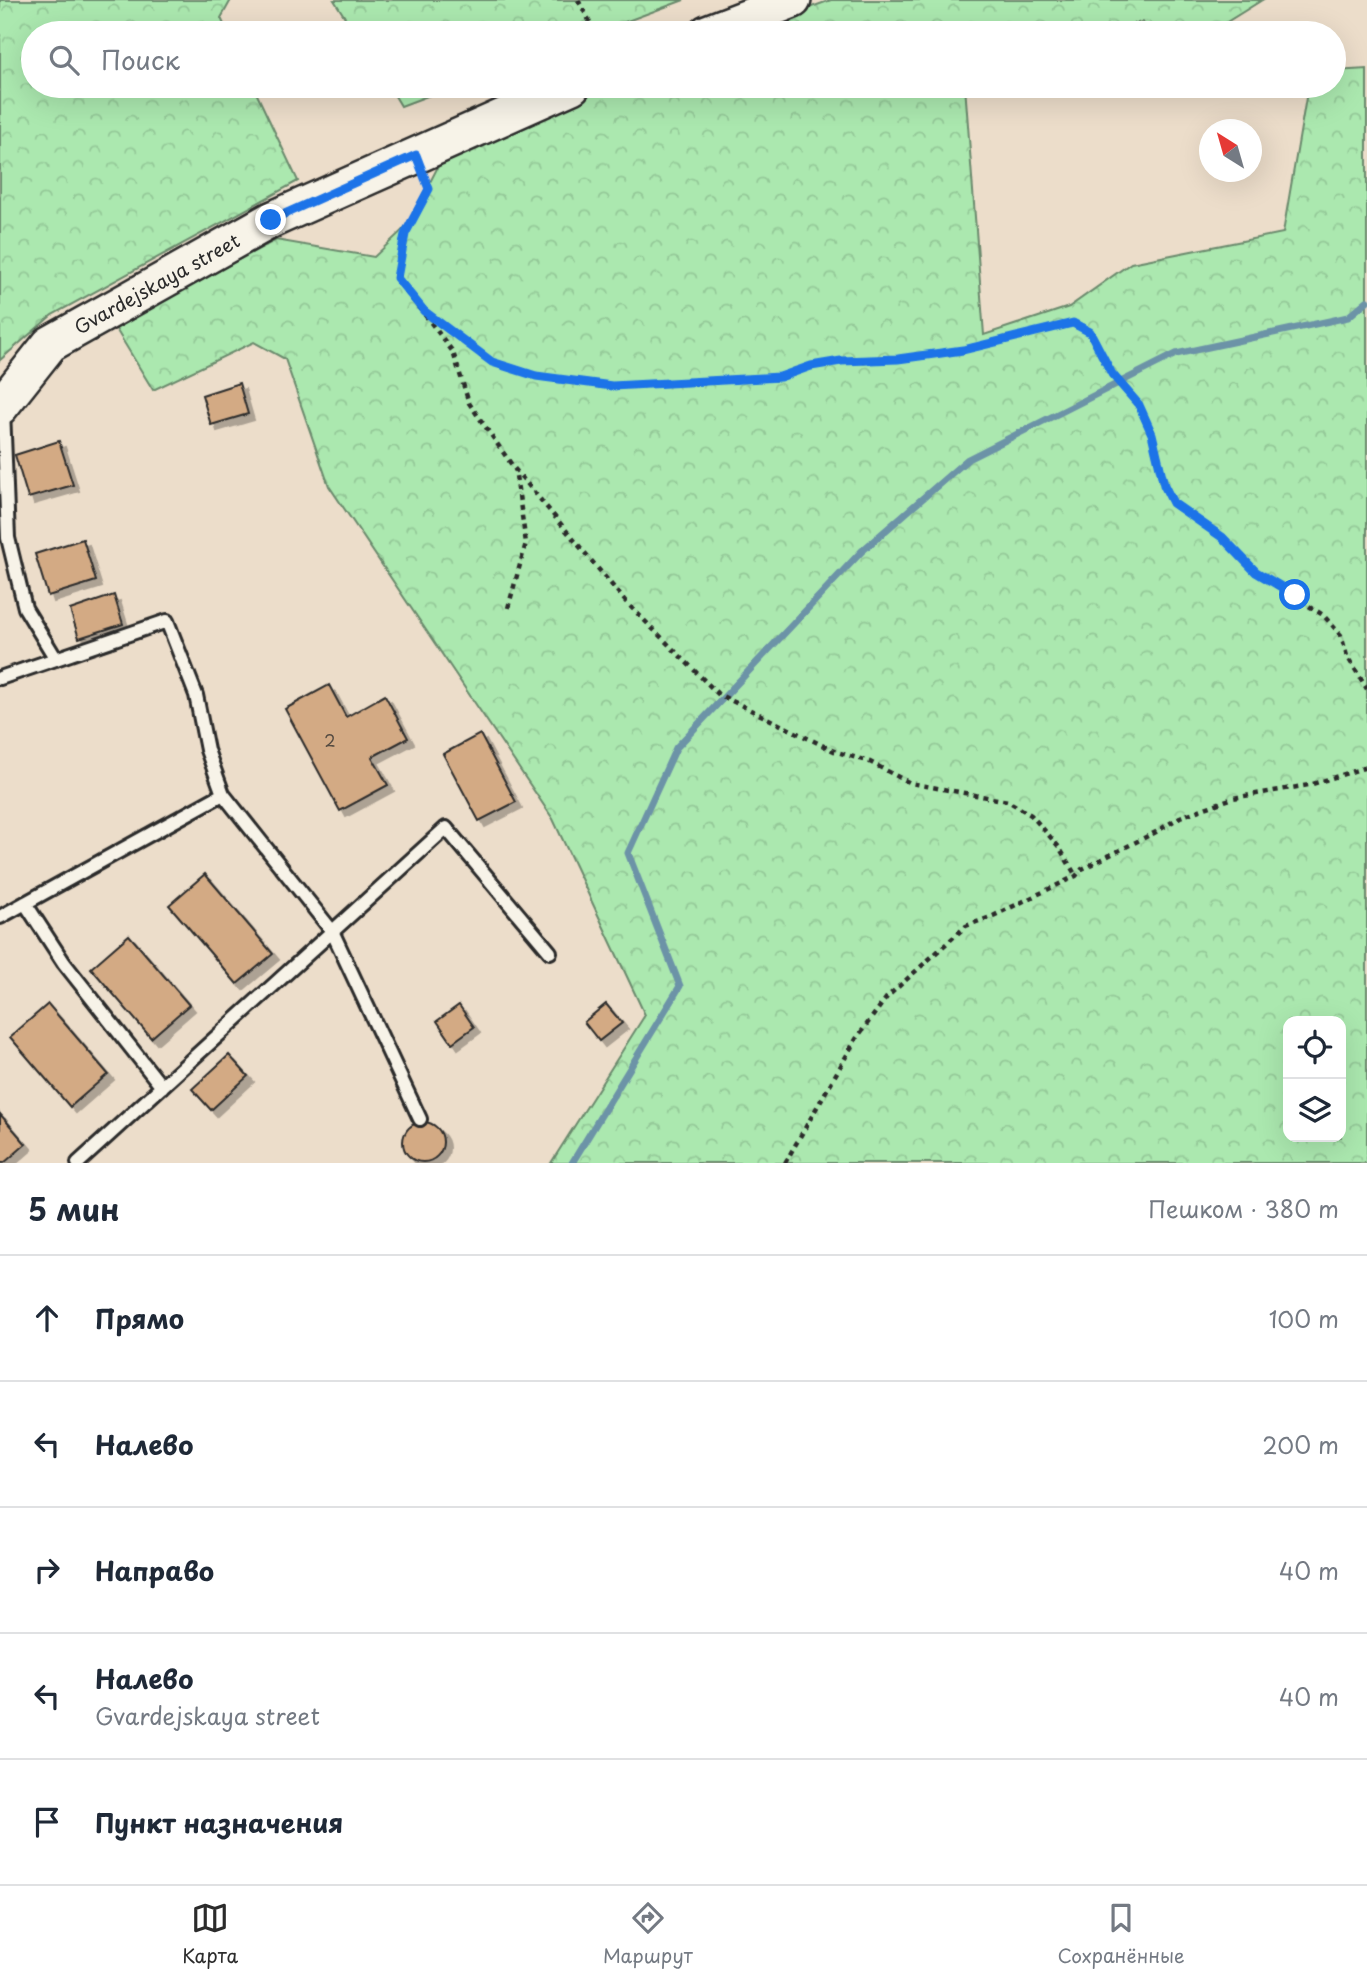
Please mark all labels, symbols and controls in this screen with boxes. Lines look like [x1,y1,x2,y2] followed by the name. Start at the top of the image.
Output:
[21,21,1346,98] search box
[101,40,180,79] text: Поиск
[45,41,83,79] icon: search
[1199,119,1262,182] north arrow
[255,204,286,235] route end
[68,226,245,340] street label: Gvardejskaya street
[1279,579,1310,610] route start
[324,728,336,752] house number: 2
[1283,1016,1346,1142] map controls
[1283,1016,1346,1079] button: locate
[1283,1079,1346,1142] button: layers
[28,1186,120,1231] text: 5 мин
[1148,1191,1339,1226] text: Пешком · 380 m
[28,1299,66,1337] icon: ahead
[95,1299,184,1338] text: Прямо
[1269,1301,1339,1336] text: 100 m
[28,1425,66,1463] icon: left
[95,1425,193,1464] text: Налево
[1262,1427,1339,1462] text: 200 m
[28,1551,66,1589] icon: right
[95,1551,214,1590] text: Направо
[1279,1553,1339,1588] text: 40 m
[95,1659,193,1698] text: Налево
[28,1677,66,1715] icon: left
[1279,1679,1339,1714] text: 40 m
[95,1698,320,1733] text: Gvardejskaya street
[28,1803,66,1841] icon: arrive
[95,1803,343,1842] text: Пункт назначения
[182,1899,238,1969] tab: Карта
[603,1899,693,1969] tab: Маршрут
[1058,1899,1185,1969] tab: Сохранённые

